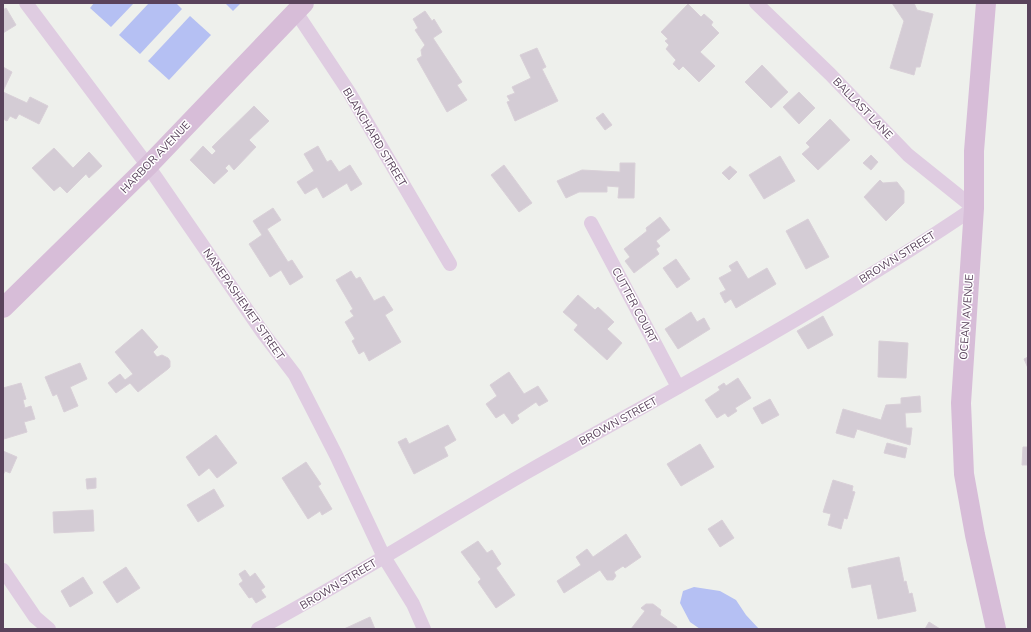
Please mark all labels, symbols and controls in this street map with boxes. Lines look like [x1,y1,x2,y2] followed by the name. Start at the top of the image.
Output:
[830,74,896,142] street label: BALLAST LANE
[340,85,410,189] street label: BLANCHARD STREET
[117,118,193,196] street label: HARBOR AVENUE
[856,228,938,286] street label: BROWN STREET
[200,246,288,363] street label: NANEPASHEMET STREET
[609,265,661,346] street label: CUTTER COURT
[956,274,976,360] street label: OCEAN AVENUE
[577,394,660,448] street label: BROWN STREET
[297,555,379,612] street label: BROWN STREET

